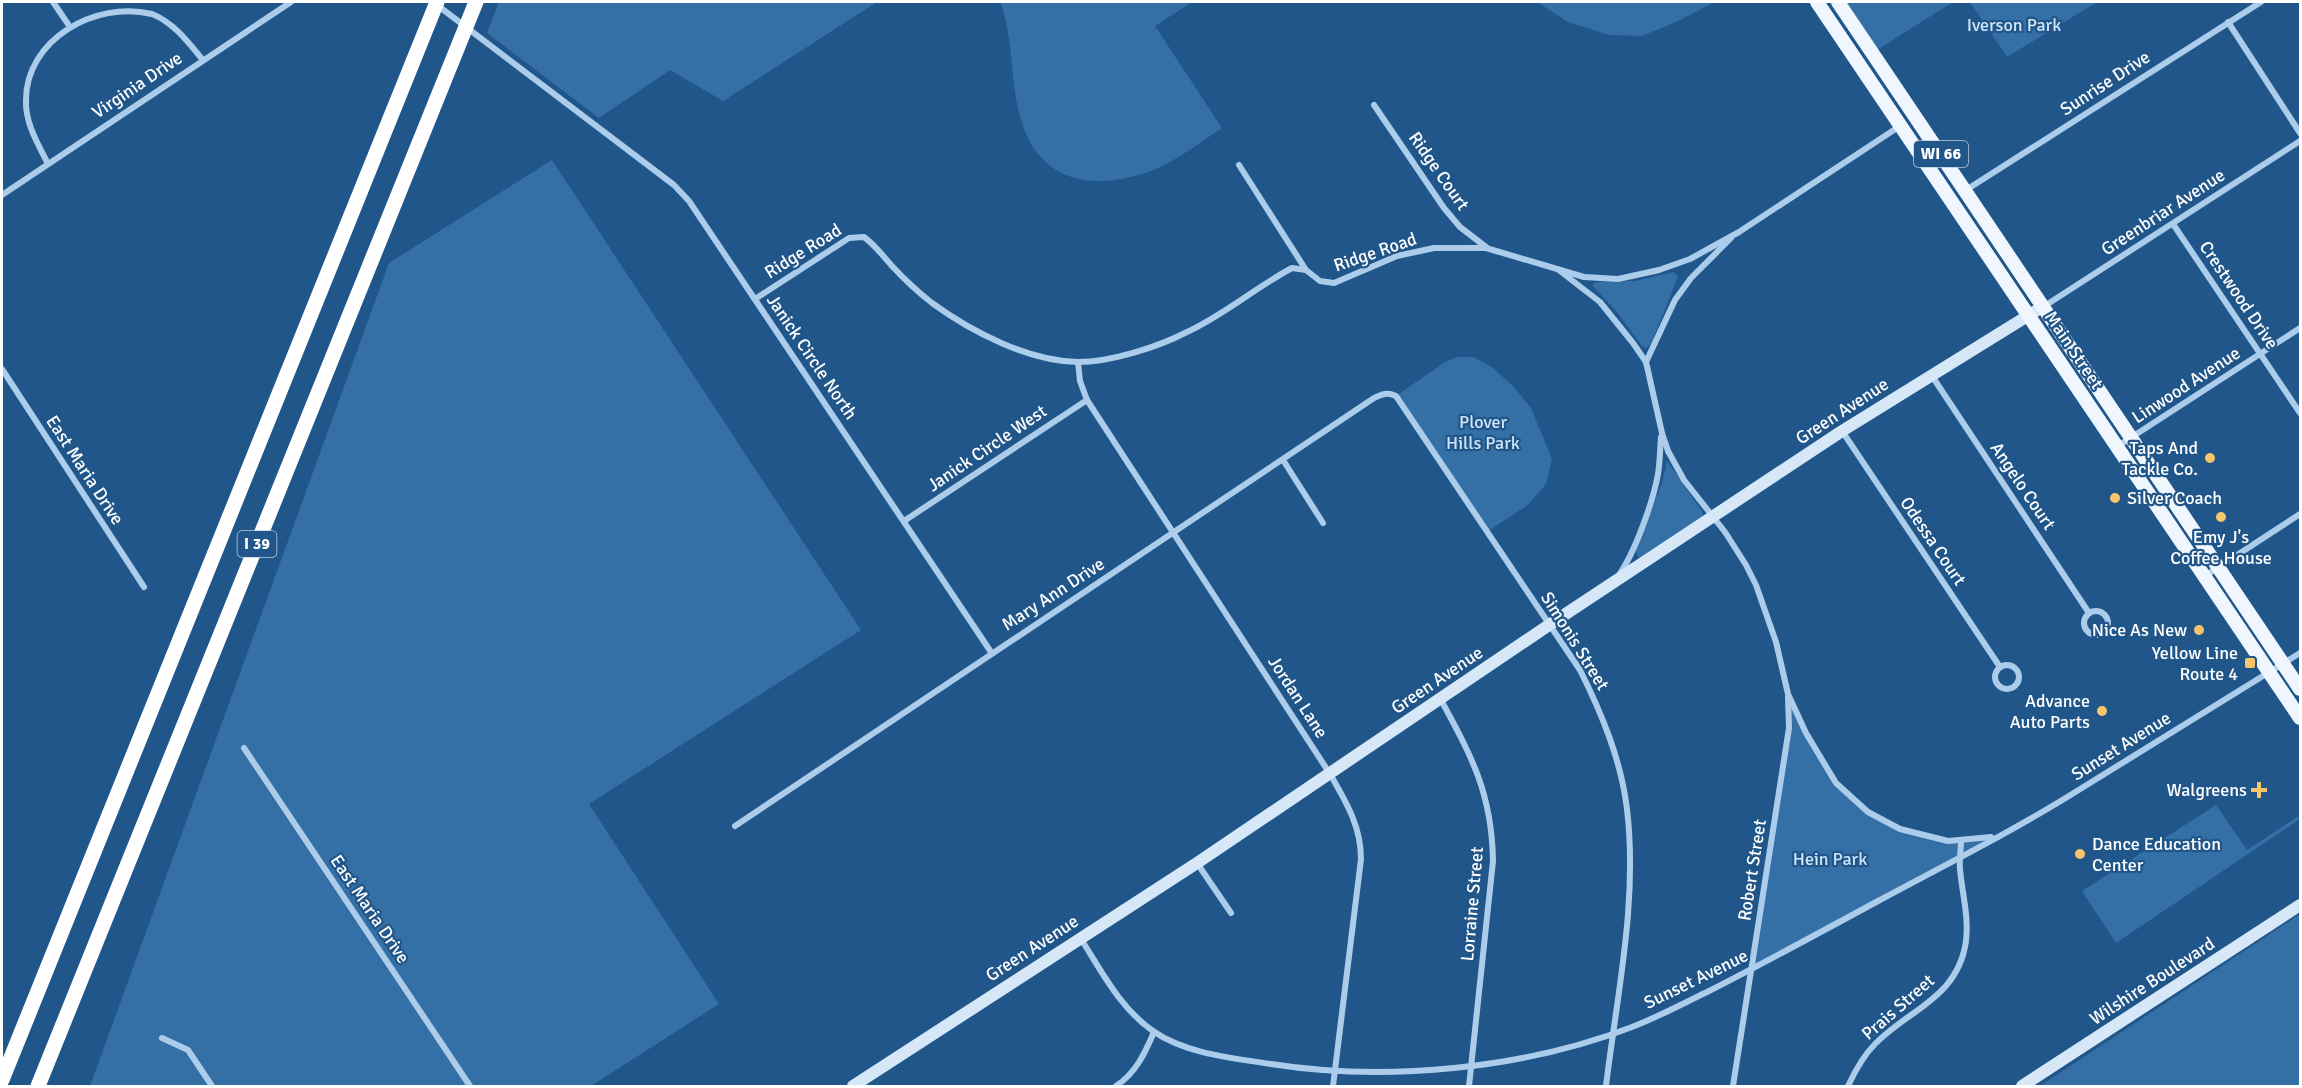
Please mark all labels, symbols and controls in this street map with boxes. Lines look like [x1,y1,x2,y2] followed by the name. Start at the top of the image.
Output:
[1967,14,2061,36] park label: Iverson Park
[2056,46,2154,120] street label: Sunrise Drive
[88,47,186,123] street label: Virginia Drive
[1404,127,1474,215] street label: Ridge Court
[1914,141,1968,167] road number: WI 66
[2097,164,2229,260] street label: Greenbriar Avenue
[761,219,845,283] street label: Ridge Road
[1331,228,1419,276] street label: Ridge Road
[2195,237,2283,353] street label: Crestwood Drive
[762,290,862,424] street label: Janick Circle North
[2040,307,2108,393] street label: Main Street
[2128,342,2244,428] street label: Linwood Avenue
[1792,373,1892,449] street label: Green Avenue
[923,400,1051,496] street label: Janick Circle West
[41,411,129,529] street label: East Maria Drive
[1446,411,1520,454] park label: Plover Hills Park
[2121,437,2198,480] place label: Taps And Tackle Co.
[1986,438,2060,534] street label: Angelo Court
[2203,451,2217,465] marker: Taps And Tackle Co.
[2127,487,2222,509] place label: Silver Coach
[2108,491,2122,505] marker: Silver Coach
[1895,492,1971,590] street label: Odessa Court
[2214,510,2228,524] marker: Emy J's Coffee House
[2170,526,2272,569] place label: Emy J's Coffee House
[238,531,276,557] road number: I 39
[998,553,1108,635] street label: Mary Ann Drive
[1536,588,1614,694] street label: Simonis Street
[2092,619,2187,641] place label: Nice As New
[2192,623,2206,637] marker: Nice As New
[1387,641,1487,719] street label: Green Avenue
[2152,642,2238,685] place label: Yellow Line Route 4
[1263,652,1333,742] street label: Jordan Lane
[2243,656,2257,670] marker: Yellow Line Route 4
[2010,690,2090,733] place label: Advance Auto Parts
[2095,704,2109,718] marker: Advance Auto Parts
[2067,707,2175,785] street label: Sunset Avenue
[2167,779,2247,801] place label: Walgreens
[2252,783,2266,797] marker: Walgreens
[1733,818,1771,922] street label: Robert Street
[2092,833,2221,876] place label: Dance Education Center
[1456,846,1488,962] street label: Lorraine Street
[2073,847,2087,861] marker: Dance Education Center
[1793,848,1867,870] park label: Hein Park
[326,851,414,967] street label: East Maria Drive
[982,910,1082,986] street label: Green Avenue
[2085,932,2219,1030] street label: Wilshire Boulevard
[1640,944,1752,1014] street label: Sunset Avenue
[1857,969,1939,1045] street label: Prais Street

